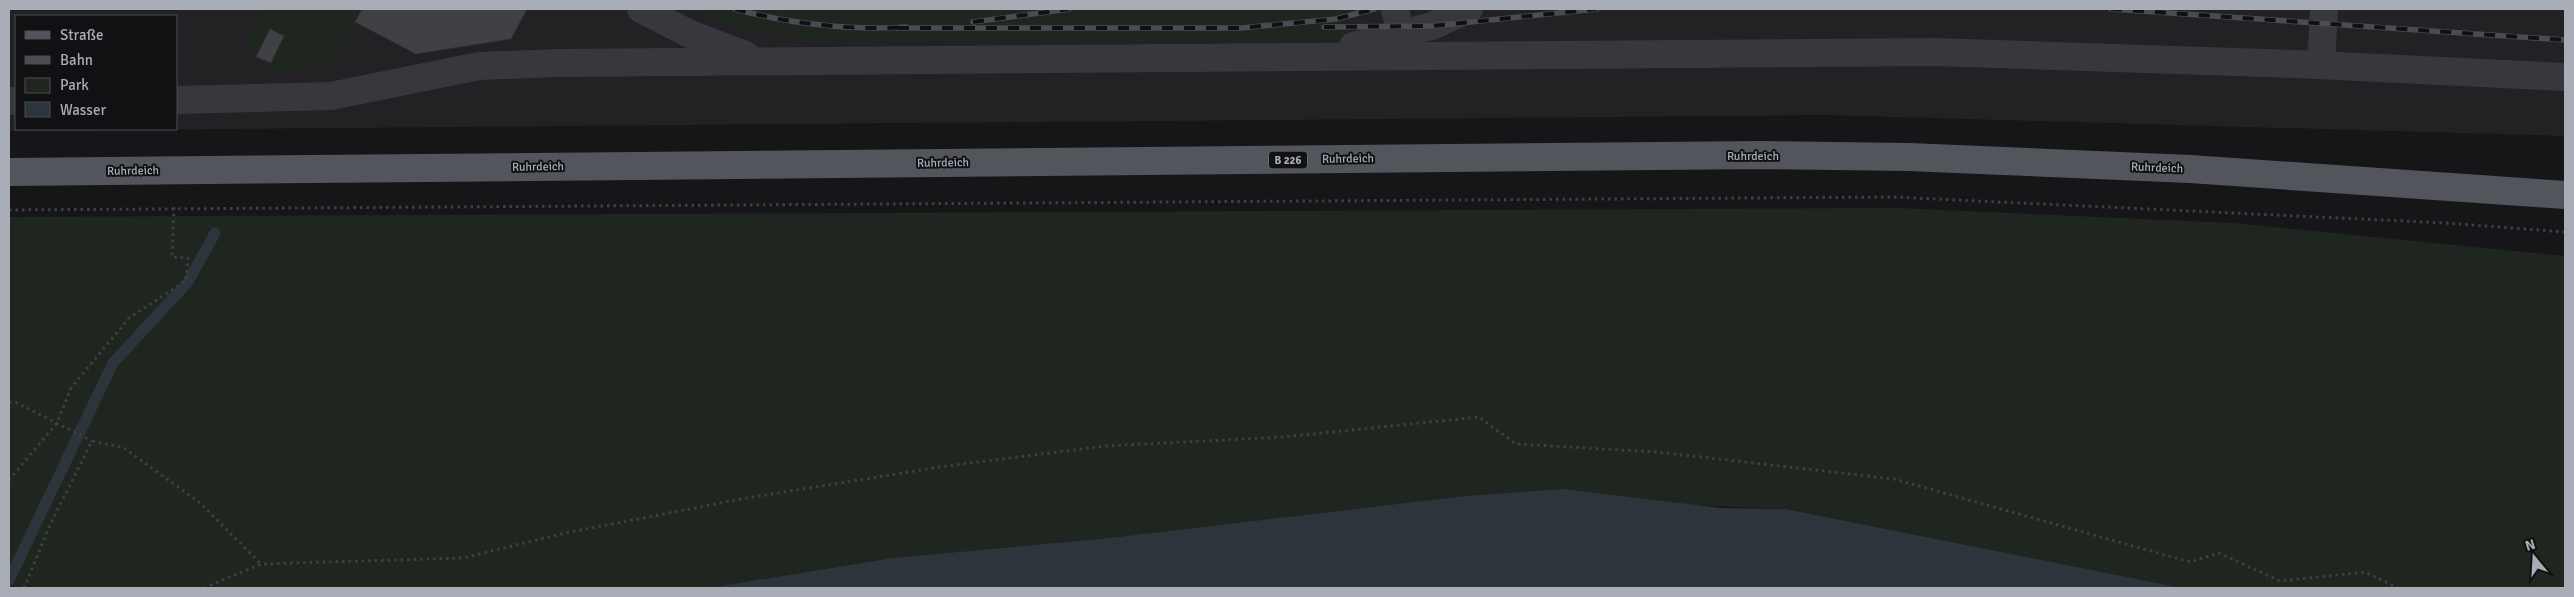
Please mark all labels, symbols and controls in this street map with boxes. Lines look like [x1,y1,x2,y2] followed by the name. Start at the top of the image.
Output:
[15,15,178,130] legend
[60,26,104,44] text: Straße
[60,51,93,69] text: Bahn
[60,76,89,94] text: Park
[60,101,106,119] text: Wasser
[1727,149,1779,164] street label: Ruhrdeich
[1322,151,1374,167] street label: Ruhrdeich
[1269,152,1307,168] road number: B 226
[917,155,969,171] street label: Ruhrdeich
[512,159,564,175] street label: Ruhrdeich
[2131,160,2183,176] street label: Ruhrdeich
[107,163,159,179] street label: Ruhrdeich
[2509,532,2559,582] north arrow
[2523,536,2537,555] text: N

